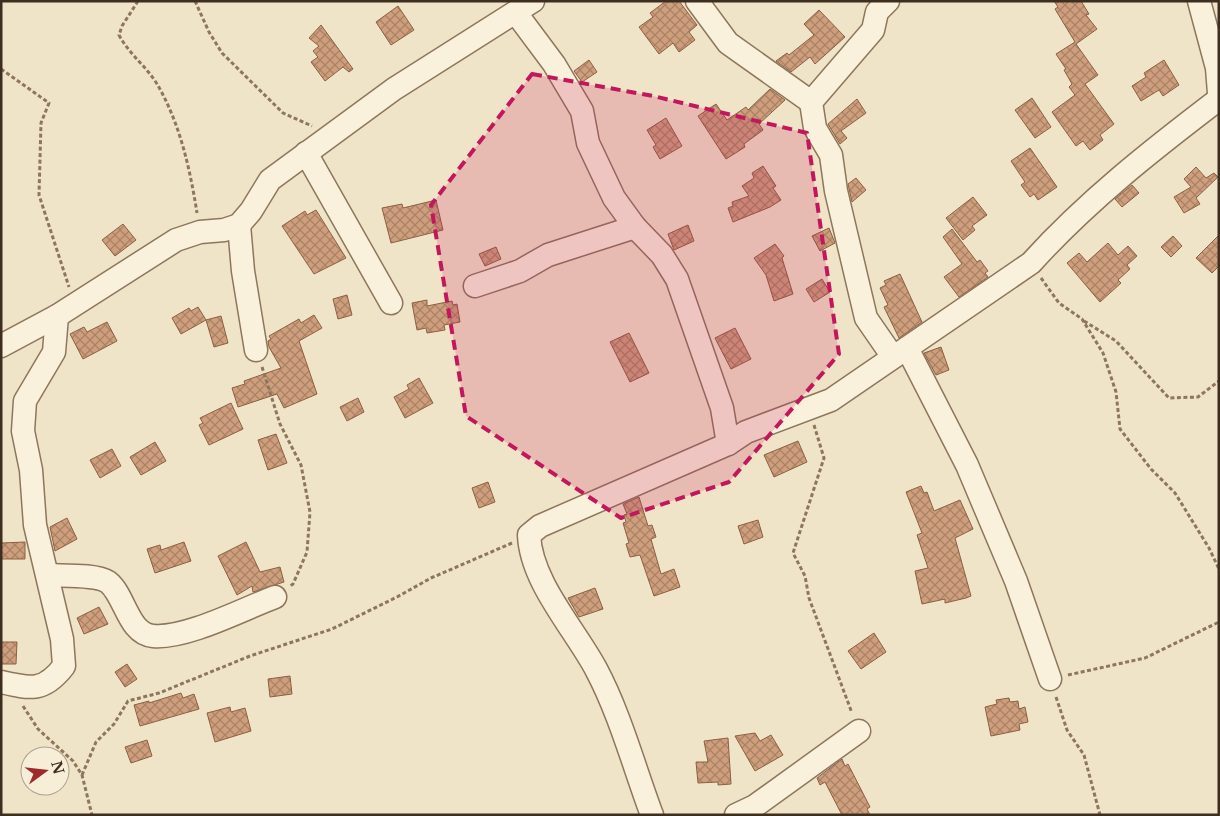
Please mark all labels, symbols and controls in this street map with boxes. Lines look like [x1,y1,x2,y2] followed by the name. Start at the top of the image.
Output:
[20,746,70,796] north arrow
[47,759,68,776] text: N

